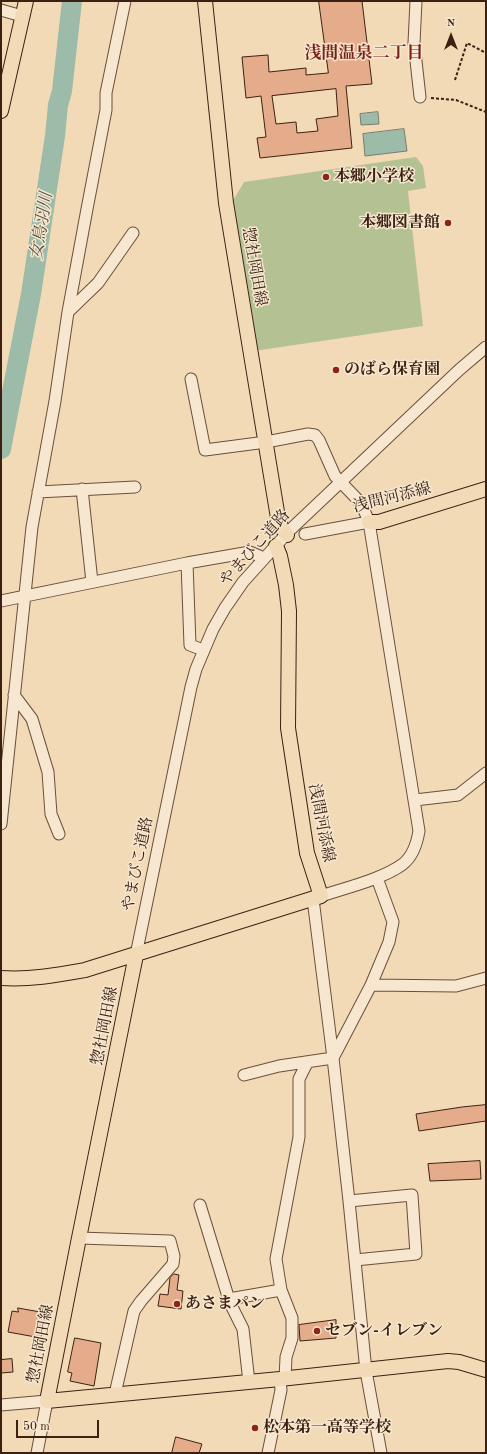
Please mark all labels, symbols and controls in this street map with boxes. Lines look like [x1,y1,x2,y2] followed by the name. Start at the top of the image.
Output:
[431,16,471,56] north arrow
[447,18,455,29] text: N
[305,44,423,64] district label: 浅間温泉二丁目
[334,167,414,187] place label: 本郷小学校
[321,172,331,182] marker: 本郷小学校
[27,191,57,261] water label: 女鳥羽川
[360,213,440,233] place label: 本郷図書館
[443,218,453,228] marker: 本郷図書館
[238,226,270,308] street label: 惣社岡田線
[344,360,440,380] place label: のばら保育園
[331,365,341,375] marker: のばら保育園
[351,479,433,517] street label: 浅間河添線
[216,506,294,590] street label: やまびこ道路
[304,782,338,864] street label: 浅間河添線
[119,815,157,913] street label: やまびこ道路
[88,985,122,1067] street label: 惣社岡田線
[185,1294,265,1314] place label: あさまパン
[172,1299,182,1309] marker: あさまパン
[24,1303,58,1385] street label: 惣社岡田線
[325,1321,443,1341] place label: セブン-イレブン
[312,1326,322,1336] marker: セブン-イレブン
[18,1412,101,1438] scale bar
[263,1418,391,1438] place label: 松本第一高等学校
[23,1421,50,1433] text: 50 m
[250,1423,260,1433] marker: 松本第一高等学校

